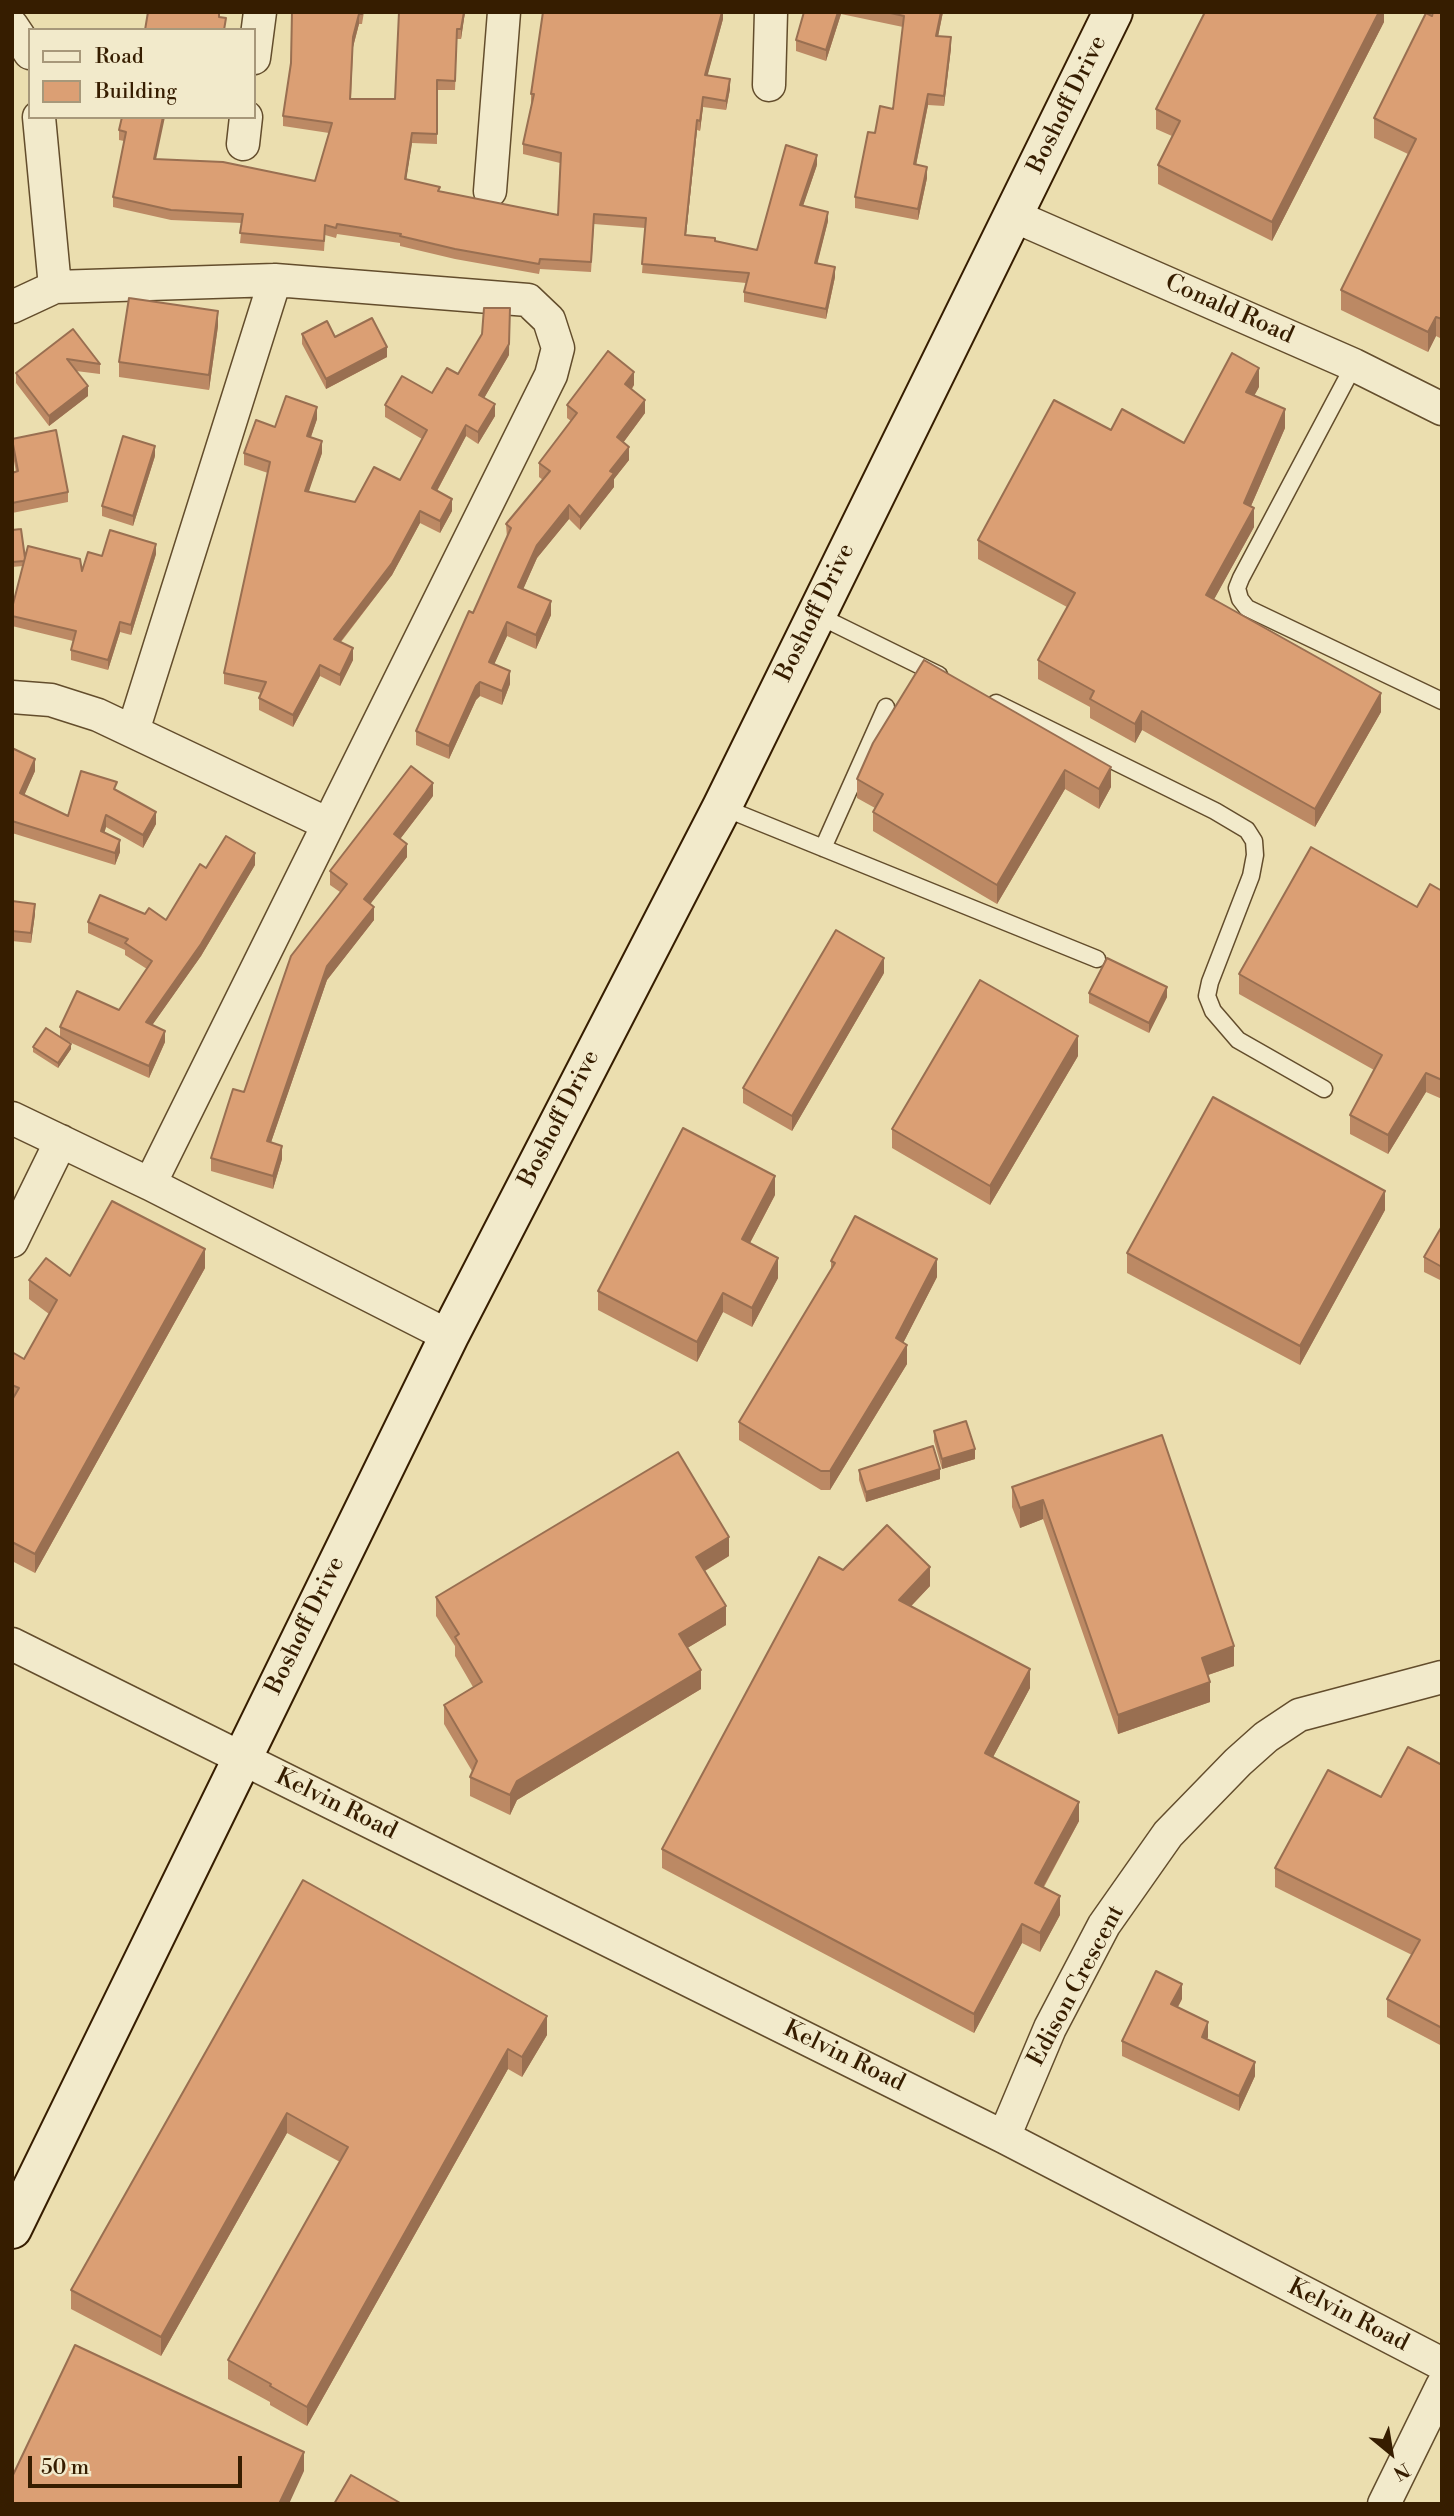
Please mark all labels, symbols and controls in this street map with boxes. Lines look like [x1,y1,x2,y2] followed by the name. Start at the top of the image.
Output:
[28,28,256,119] legend
[1022,31,1114,179] street label: Boshoff Drive
[95,44,144,70] text: Road
[95,79,177,105] text: Building
[1160,269,1298,351] street label: Conald Road
[770,539,862,687] street label: Boshoff Drive
[513,1046,607,1192] street label: Boshoff Drive
[260,1552,352,1700] street label: Boshoff Drive
[271,1763,401,1847] street label: Kelvin Road
[1023,1901,1131,2071] street label: Edison Crescent
[779,2015,909,2099] street label: Kelvin Road
[1283,2273,1413,2359] street label: Kelvin Road
[1356,2418,1426,2488] north arrow
[32,2442,245,2486] scale bar
[41,2455,89,2481] text: 50 m
[1389,2457,1414,2485] text: N

